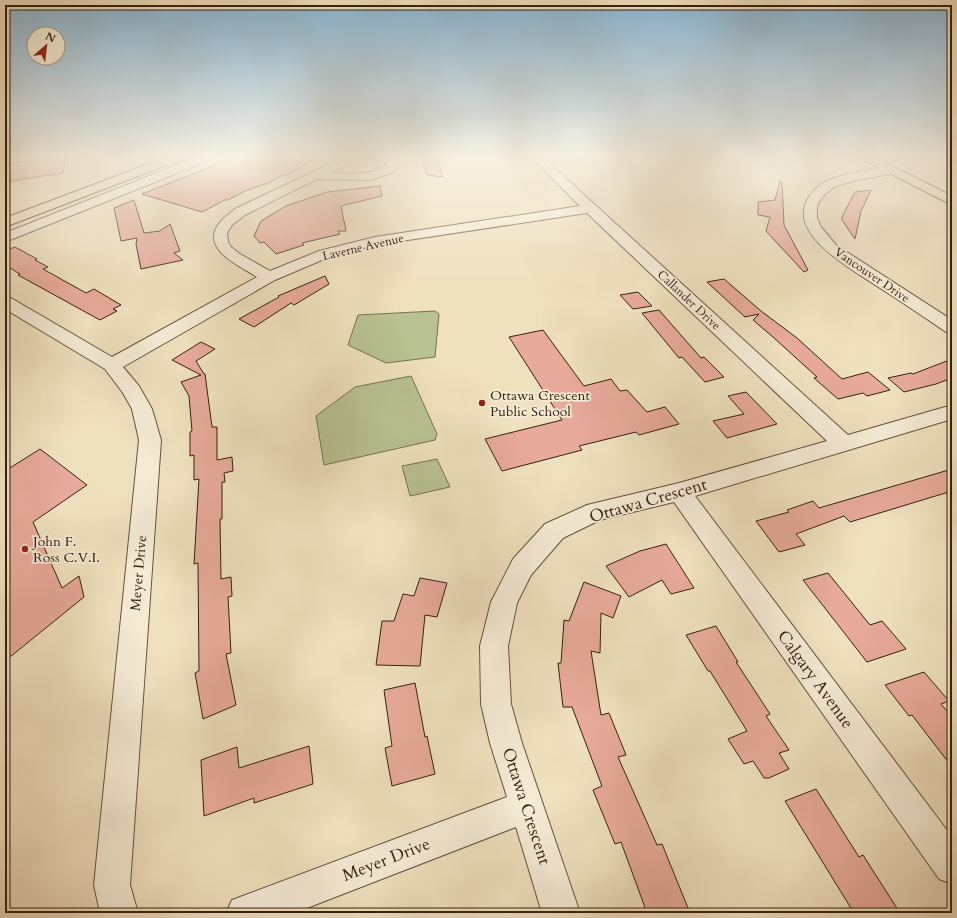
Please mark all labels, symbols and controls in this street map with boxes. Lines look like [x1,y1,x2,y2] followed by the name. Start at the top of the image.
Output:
[26,26,66,66] north arrow
[43,29,59,47] text: N
[321,230,405,264] street label: Laverne Avenue
[831,244,913,306] street label: Vancouver Drive
[654,267,724,333] street label: Callander Drive
[490,386,591,421] place label: Ottawa Crescent Public School
[477,398,487,408] marker: Ottawa Crescent Public School
[587,473,710,528] street label: Ottawa Crescent
[31,532,100,567] place label: John F. Ross C.V.I.
[126,534,151,612] street label: Meyer Drive
[20,544,30,554] marker: John F. Ross C.V.I.
[772,625,859,733] street label: Calgary Avenue
[497,745,556,868] street label: Ottawa Crescent
[339,832,433,887] street label: Meyer Drive

